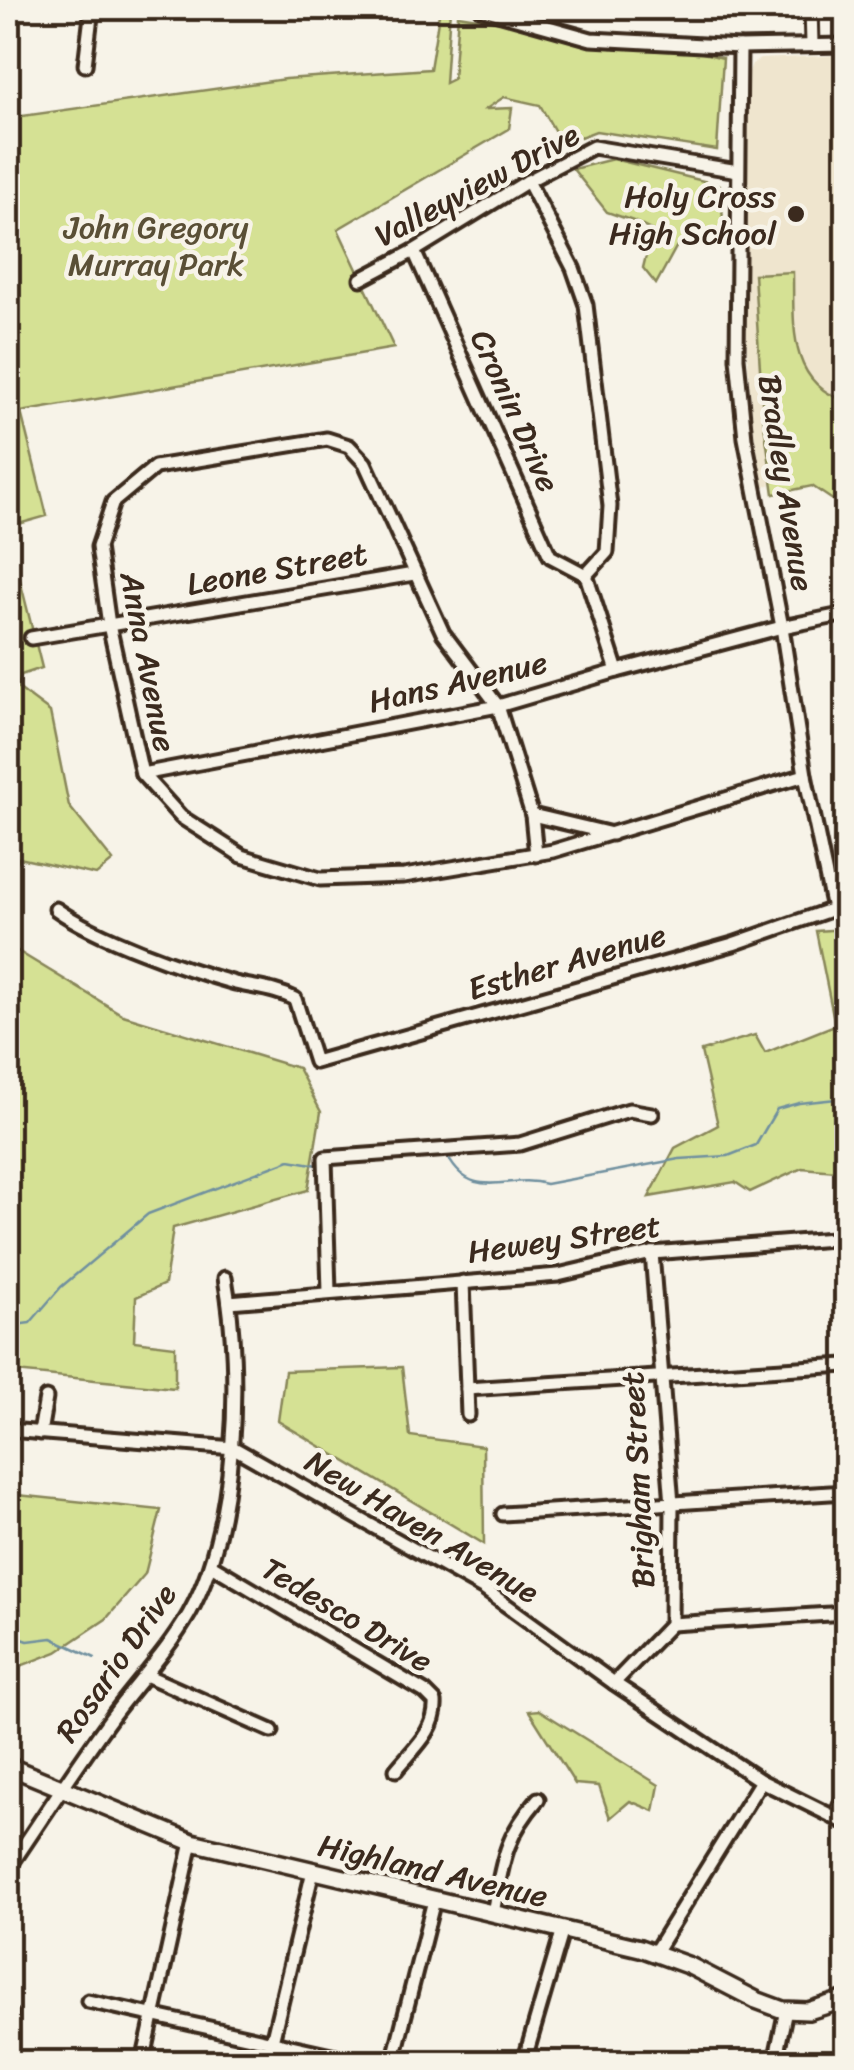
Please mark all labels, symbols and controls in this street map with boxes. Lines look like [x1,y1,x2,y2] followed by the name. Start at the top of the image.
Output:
[364,107,590,263] street label: Valleyview Drive
[609,168,777,262] place label: Holy Cross High School
[63,199,249,293] park label: John Gregory Murray Park
[785,203,807,225] marker: Holy Cross High School
[454,320,576,502] street label: Cronin Drive
[741,370,831,596] street label: Bradley Avenue
[182,525,372,613] street label: Leone Street
[102,566,193,757] street label: Anna Avenue
[363,634,553,730] street label: Hans Avenue
[461,906,673,1018] street label: Esther Avenue
[464,1197,664,1281] street label: Hewey Street
[604,1370,672,1590] street label: Brigham Street
[293,1434,551,1620] street label: New Haven Avenue
[250,1541,444,1689] street label: Tedesco Drive
[40,1571,192,1755] street label: Rosario Drive
[312,1817,554,1925] street label: Highland Avenue

